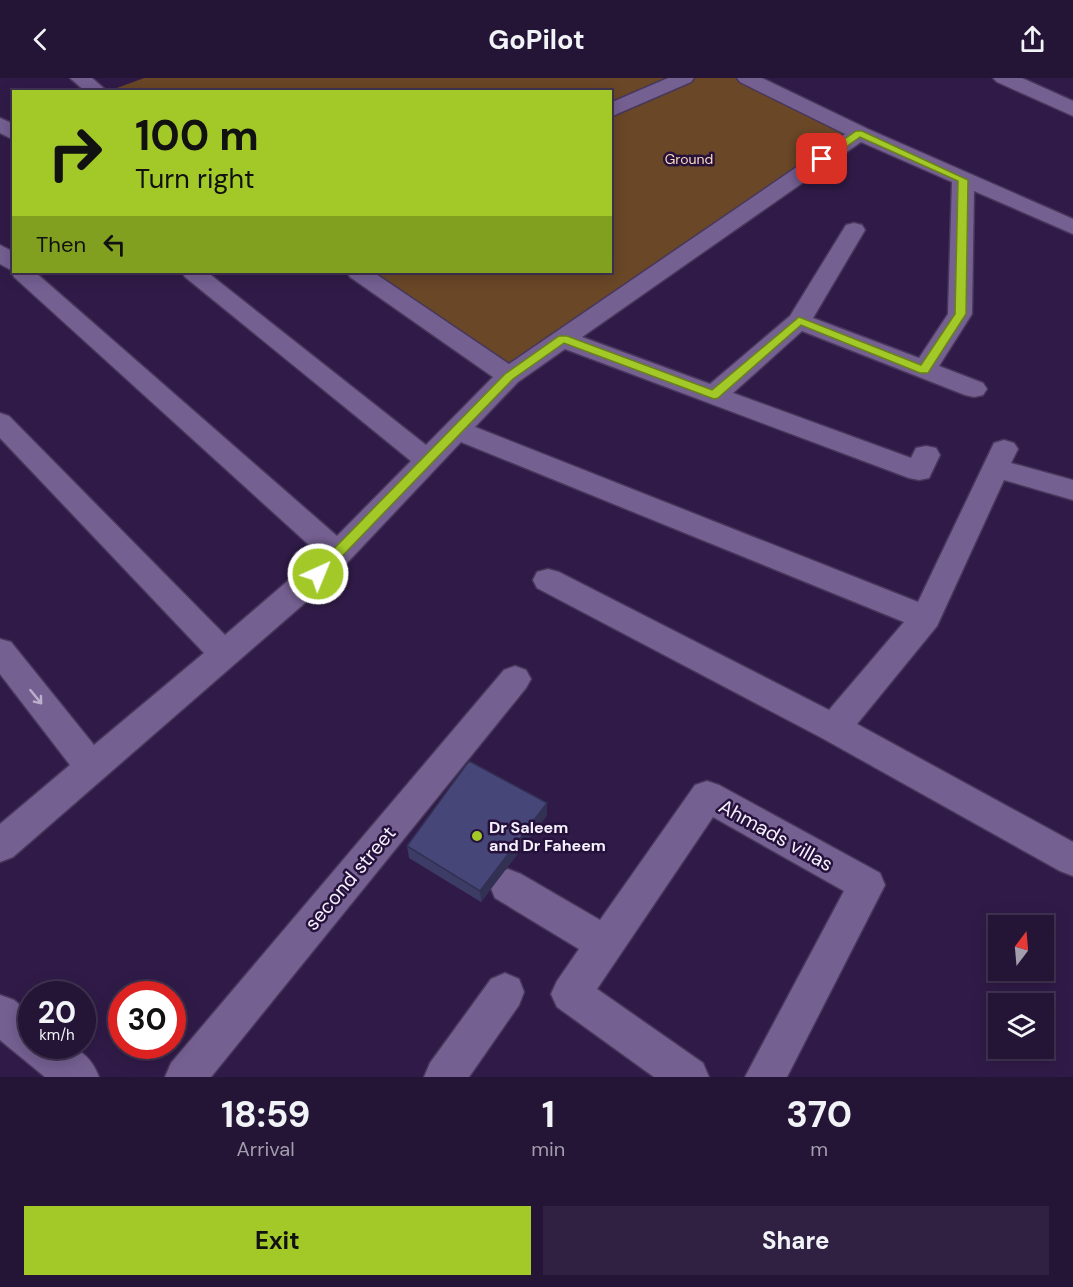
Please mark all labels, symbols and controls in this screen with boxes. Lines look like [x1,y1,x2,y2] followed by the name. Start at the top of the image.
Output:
[488,22,585,57] text: GoPilot
[24,23,57,56] icon: back
[1016,23,1049,56] icon: share
[135,108,259,163] text: 100 m
[36,114,114,192] icon: right
[796,133,847,184] pin
[805,142,838,175] icon: arrive
[665,150,713,168] park label: Ground
[135,161,255,196] text: Turn right
[98,228,131,261] icon: left
[36,230,86,259] text: Then
[286,542,350,606] position arrow
[30,688,43,704] one-way arrow
[714,793,838,877] street label: Ahmads villas
[489,817,606,856] place label: Dr Saleem and Dr Faheem
[299,820,401,936] street label: second street
[470,829,484,843] marker: Dr Saleem and Dr Faheem
[988,915,1054,981] north arrow
[988,915,1054,1059] map controls
[108,981,186,1059] speed limit sign: 30
[38,993,76,1032] text: 20
[988,993,1054,1059] button: layers
[39,1025,75,1045] text: km/h
[221,1091,310,1138] text: 18:59
[542,1091,555,1138] text: 1
[786,1091,852,1138] text: 370
[236,1136,295,1162] text: Arrival
[531,1136,565,1162] text: min
[810,1136,828,1162] text: m
[24,1206,531,1275] button: Exit
[543,1206,1049,1275] button: Share

